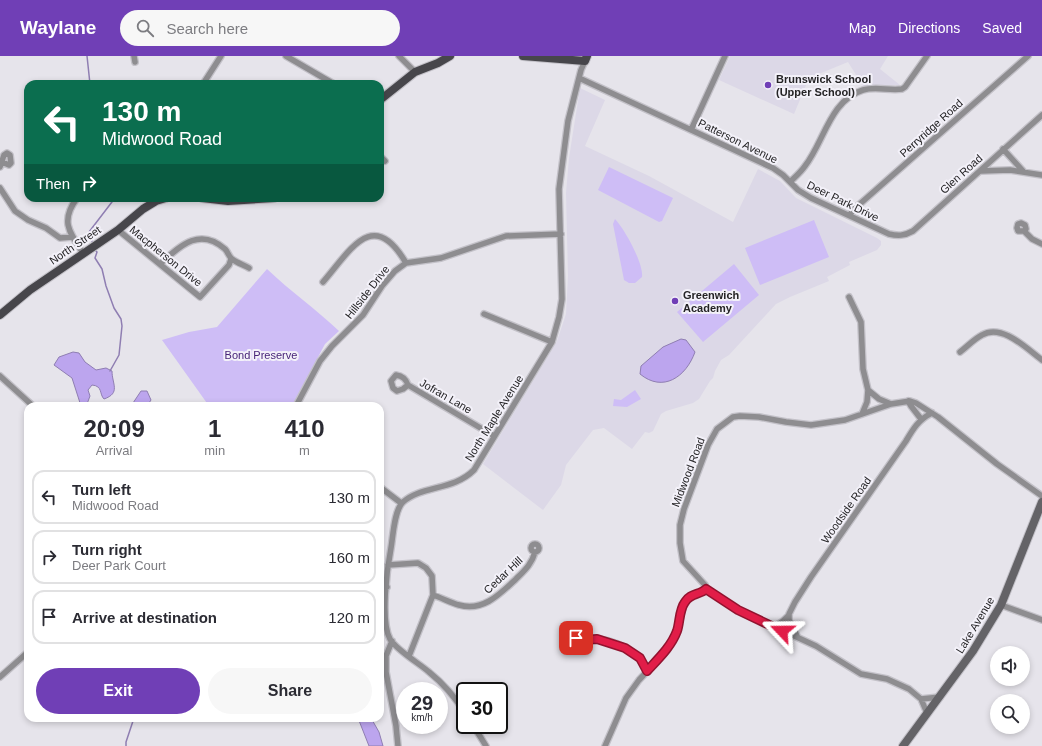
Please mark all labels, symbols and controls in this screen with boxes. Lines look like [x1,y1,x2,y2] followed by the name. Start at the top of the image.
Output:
[120,10,400,46] search box
[20,17,96,38] text: Waylane
[134,17,156,39] icon: search
[166,20,248,37] text: Search here
[849,20,876,36] text: Map
[898,20,960,36] text: Directions
[982,20,1022,36] text: Saved
[776,73,871,98] place label: Brunswick School (Upper School)
[763,80,773,90] marker: Brunswick School (Upper School)
[36,96,88,148] icon: left
[102,96,181,127] text: 130 m
[897,97,965,159] street label: Perryridge Road
[696,117,780,165] street label: Patterson Avenue
[102,129,222,149] text: Midwood Road
[937,152,985,196] street label: Glen Road
[78,172,100,194] icon: right
[36,175,70,192] text: Then
[805,178,881,224] street label: Deer Park Drive
[47,223,103,267] street label: North Street
[128,223,204,289] street label: Macpherson Drive
[343,263,391,321] street label: Hillside Drive
[683,289,740,314] place label: Greenwich Academy
[670,296,680,306] marker: Greenwich Academy
[225,349,297,361] park label: Bond Preserve
[463,373,525,463] street label: North Maple Avenue
[418,376,474,416] street label: Jofran Lane
[83,415,145,442] text: 20:09
[208,415,221,442] text: 1
[285,415,325,442] text: 410
[669,436,707,508] street label: Midwood Road
[96,443,133,458] text: Arrival
[204,443,225,458] text: min
[299,443,310,458] text: m
[819,475,873,545] street label: Woodside Road
[72,481,131,498] text: Turn left
[38,486,60,508] icon: left
[328,489,370,506] text: 130 m
[72,498,159,513] text: Midwood Road
[72,541,142,558] text: Turn right
[38,546,60,568] icon: right
[328,549,370,566] text: 160 m
[481,554,525,596] street label: Cedar Hill
[72,558,166,573] text: Deer Park Court
[954,595,996,655] street label: Lake Avenue
[38,606,60,628] icon: arrive
[72,609,217,626] text: Arrive at destination
[328,609,370,626] text: 120 m
[761,610,803,652] position arrow
[559,621,593,655] pin
[565,627,587,649] icon: arrive
[990,646,1030,734] map controls
[990,646,1030,686] button: sound
[36,668,200,714] button: Exit
[208,668,372,714] button: Share
[456,682,508,734] speed limit sign: 30
[411,692,433,714] text: 29
[990,694,1030,734] button: search
[411,712,433,723] text: km/h

